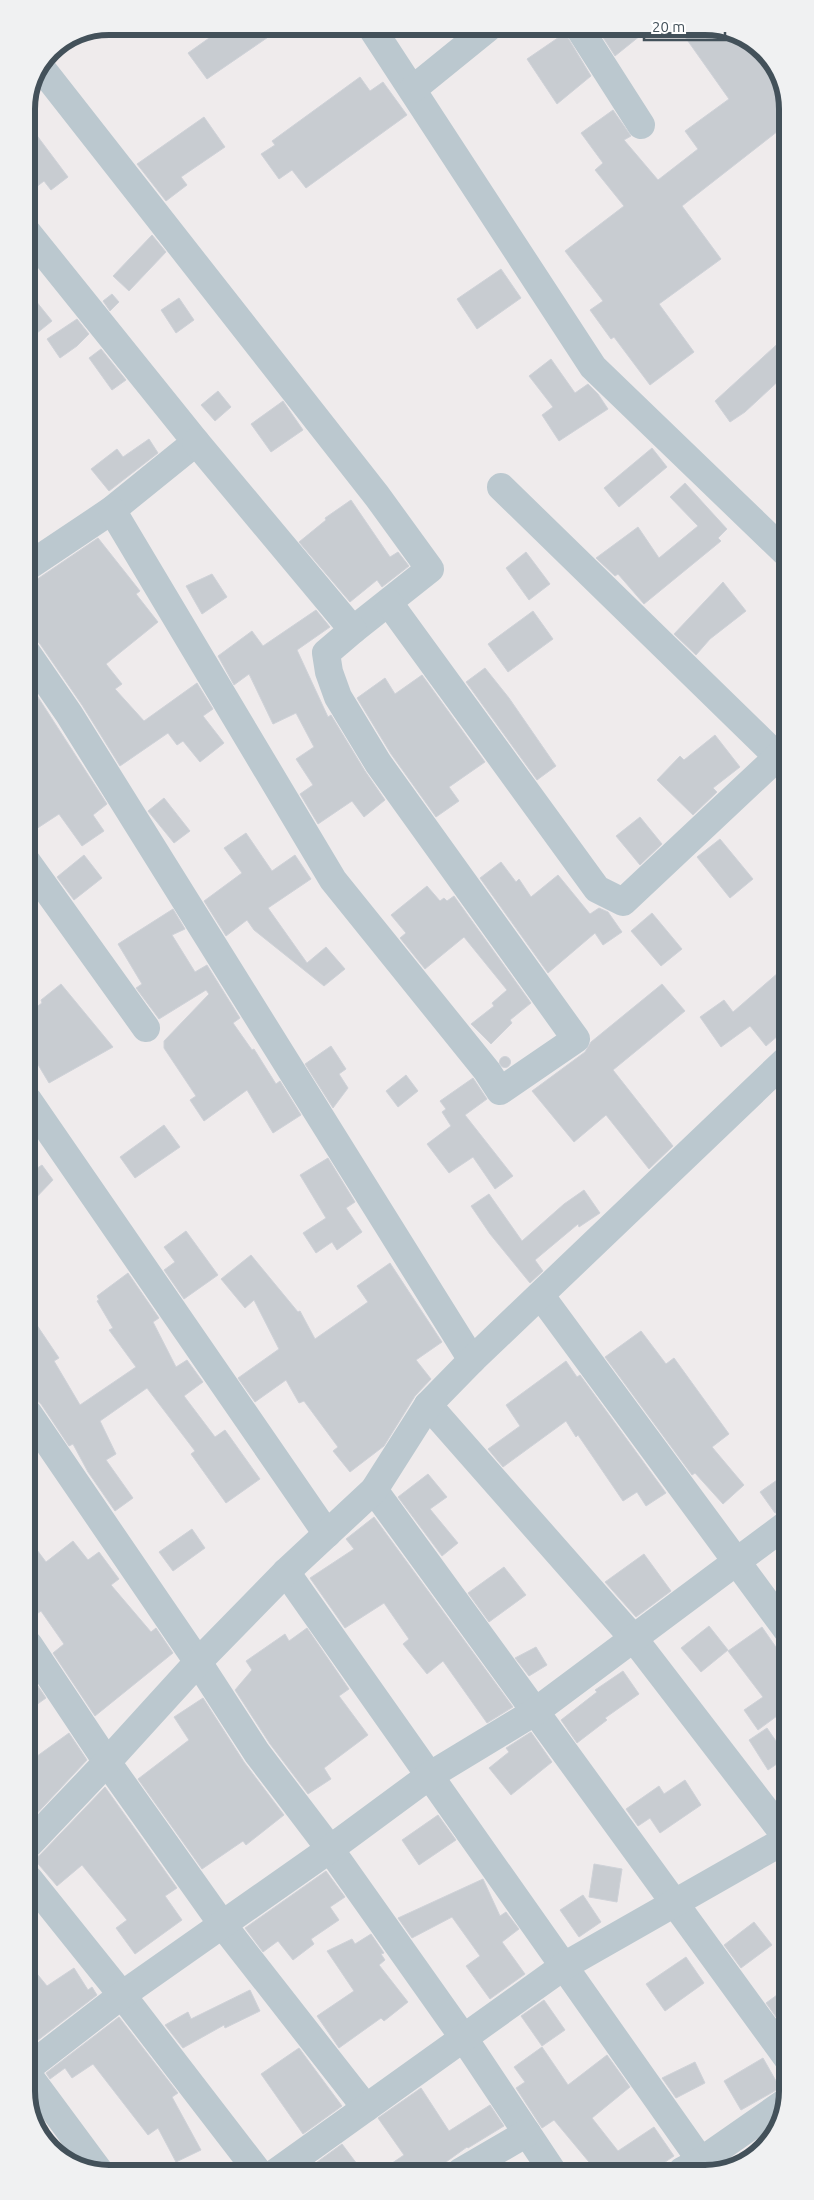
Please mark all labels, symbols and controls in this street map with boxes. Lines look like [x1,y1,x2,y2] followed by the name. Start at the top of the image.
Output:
[644,10,725,42] scale bar
[652,18,685,35] text: 20 m

